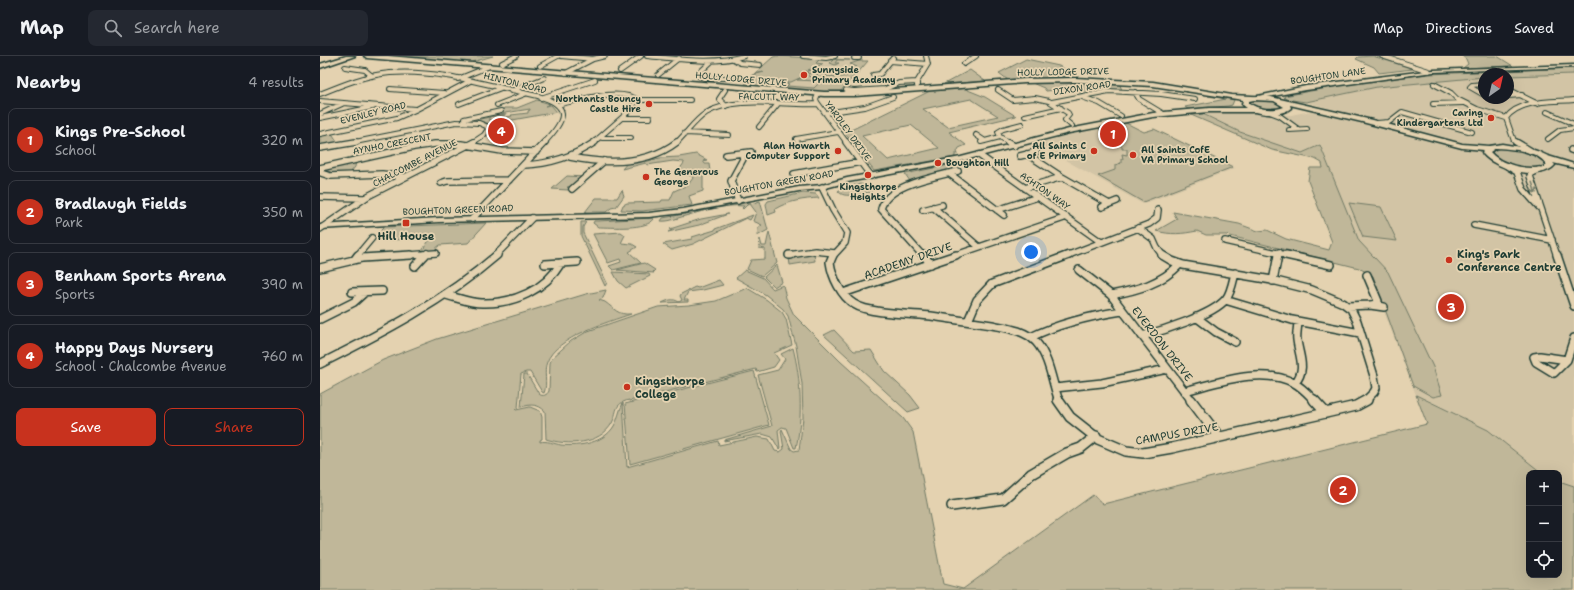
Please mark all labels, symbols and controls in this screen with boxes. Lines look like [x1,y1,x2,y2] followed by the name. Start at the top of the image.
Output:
[88,10,368,46] search box
[20,15,64,40] text: Map
[102,17,124,39] icon: search
[134,18,220,38] text: Search here
[1374,19,1404,37] text: Map
[1426,19,1492,37] text: Directions
[1514,19,1554,37] text: Saved
[812,64,896,86] place label: Sunnyside Primary Academy
[1017,65,1109,79] street label: HOLLY LODGE DRIVE
[1290,65,1367,87] street label: BOUGHTON LANE
[1478,68,1514,104] north arrow
[482,69,548,97] street label: HINTON ROAD
[695,69,788,89] street label: HOLLY LODGE DRIVE
[799,70,809,80] marker: Sunnyside Primary Academy
[16,71,81,93] text: Nearby
[248,74,304,91] text: 4 results
[1052,78,1112,98] street label: DIXON ROAD
[738,90,800,104] street label: FALCUTT WAY
[556,93,642,115] place label: Northants Bouncy Castle Hire
[339,99,407,127] street label: EVENLEY ROAD
[644,99,654,109] marker: Northants Bouncy Castle Hire
[822,99,874,164] street label: YARDLEY DRIVE
[1397,107,1483,129] place label: Caring Kindergartens Ltd
[1486,113,1496,123] marker: Caring Kindergartens Ltd
[488,116,514,146] pin: 4
[1100,119,1126,149] pin: 1
[55,122,186,142] text: Kings Pre-School
[352,130,433,157] street label: AYNHO CRESCENT
[27,132,33,149] text: 1
[261,132,303,149] text: 320 m
[371,136,460,190] street label: CHALCOMBE AVENUE
[745,140,831,162] place label: Alan Howarth Computer Support
[1027,140,1086,162] place label: All Saints C of E Primary
[55,142,96,159] text: School
[1141,144,1228,166] place label: All Saints CofE VA Primary School
[833,146,843,156] marker: Alan Howarth Computer Support
[1089,146,1099,156] marker: All Saints C of E Primary
[1128,150,1138,160] marker: All Saints CofE VA Primary School
[946,157,1009,169] place label: Boughton Hill
[933,158,943,168] marker: Boughton Hill
[654,166,719,188] place label: The Generous George
[723,167,835,199] street label: BOUGHTON GREEN ROAD
[1018,169,1073,213] street label: ASHTON WAY
[863,170,873,180] marker: Kingsthorpe Heights
[641,172,651,182] marker: The Generous George
[839,181,897,203] place label: Kingsthorpe Heights
[1531,181,1538,194] one-way arrow
[55,194,187,214] text: Bradlaugh Fields
[402,202,514,218] street label: BOUGHTON GREEN ROAD
[25,204,35,221] text: 2
[262,204,303,221] text: 350 m
[55,214,83,231] text: Park
[401,218,411,228] marker: Hill House
[378,229,435,244] place label: Hill House
[862,239,954,283] street label: ACADEMY DRIVE
[1021,242,1041,262] your location
[1457,247,1562,275] place label: King's Park Conference Centre
[1444,255,1454,265] marker: King's Park Conference Centre
[55,266,226,286] text: Benham Sports Arena
[25,276,35,293] text: 3
[261,276,303,293] text: 390 m
[55,286,95,303] text: Sports
[1438,292,1464,322] pin: 3
[1128,303,1196,385] street label: EVERDON DRIVE
[55,338,214,358] text: Happy Days Nursery
[25,348,35,365] text: 4
[261,348,303,365] text: 760 m
[55,358,227,375] text: School · Chalcombe Avenue
[635,374,705,402] place label: Kingsthorpe College
[622,382,632,392] marker: Kingsthorpe College
[16,408,156,446] button: Save
[164,408,304,446] button: Share
[1134,419,1220,449] street label: CAMPUS DRIVE
[1526,470,1562,578] map controls
[1526,470,1562,506] button: +
[1330,475,1356,505] pin: 2
[1526,506,1562,542] button: −
[1526,542,1562,578] button: locate

